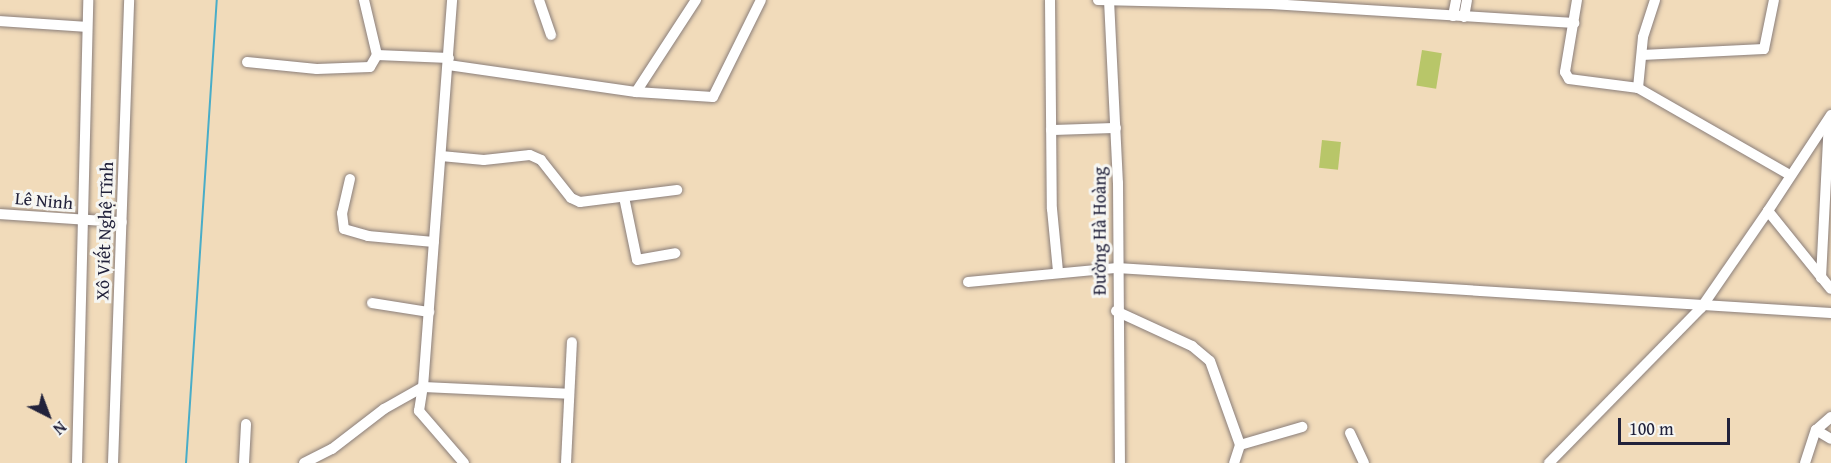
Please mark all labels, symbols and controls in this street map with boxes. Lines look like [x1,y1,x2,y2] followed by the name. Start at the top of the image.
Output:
[92,161,118,301] street label: Xô Viết Nghệ Tĩnh
[1089,167,1111,295] street label: Đường Hà Hoàng
[14,188,74,214] street label: Lê Ninh
[18,385,78,445] north arrow
[1621,406,1734,444] scale bar
[1629,415,1674,442] text: 100 m
[48,416,72,441] text: N

